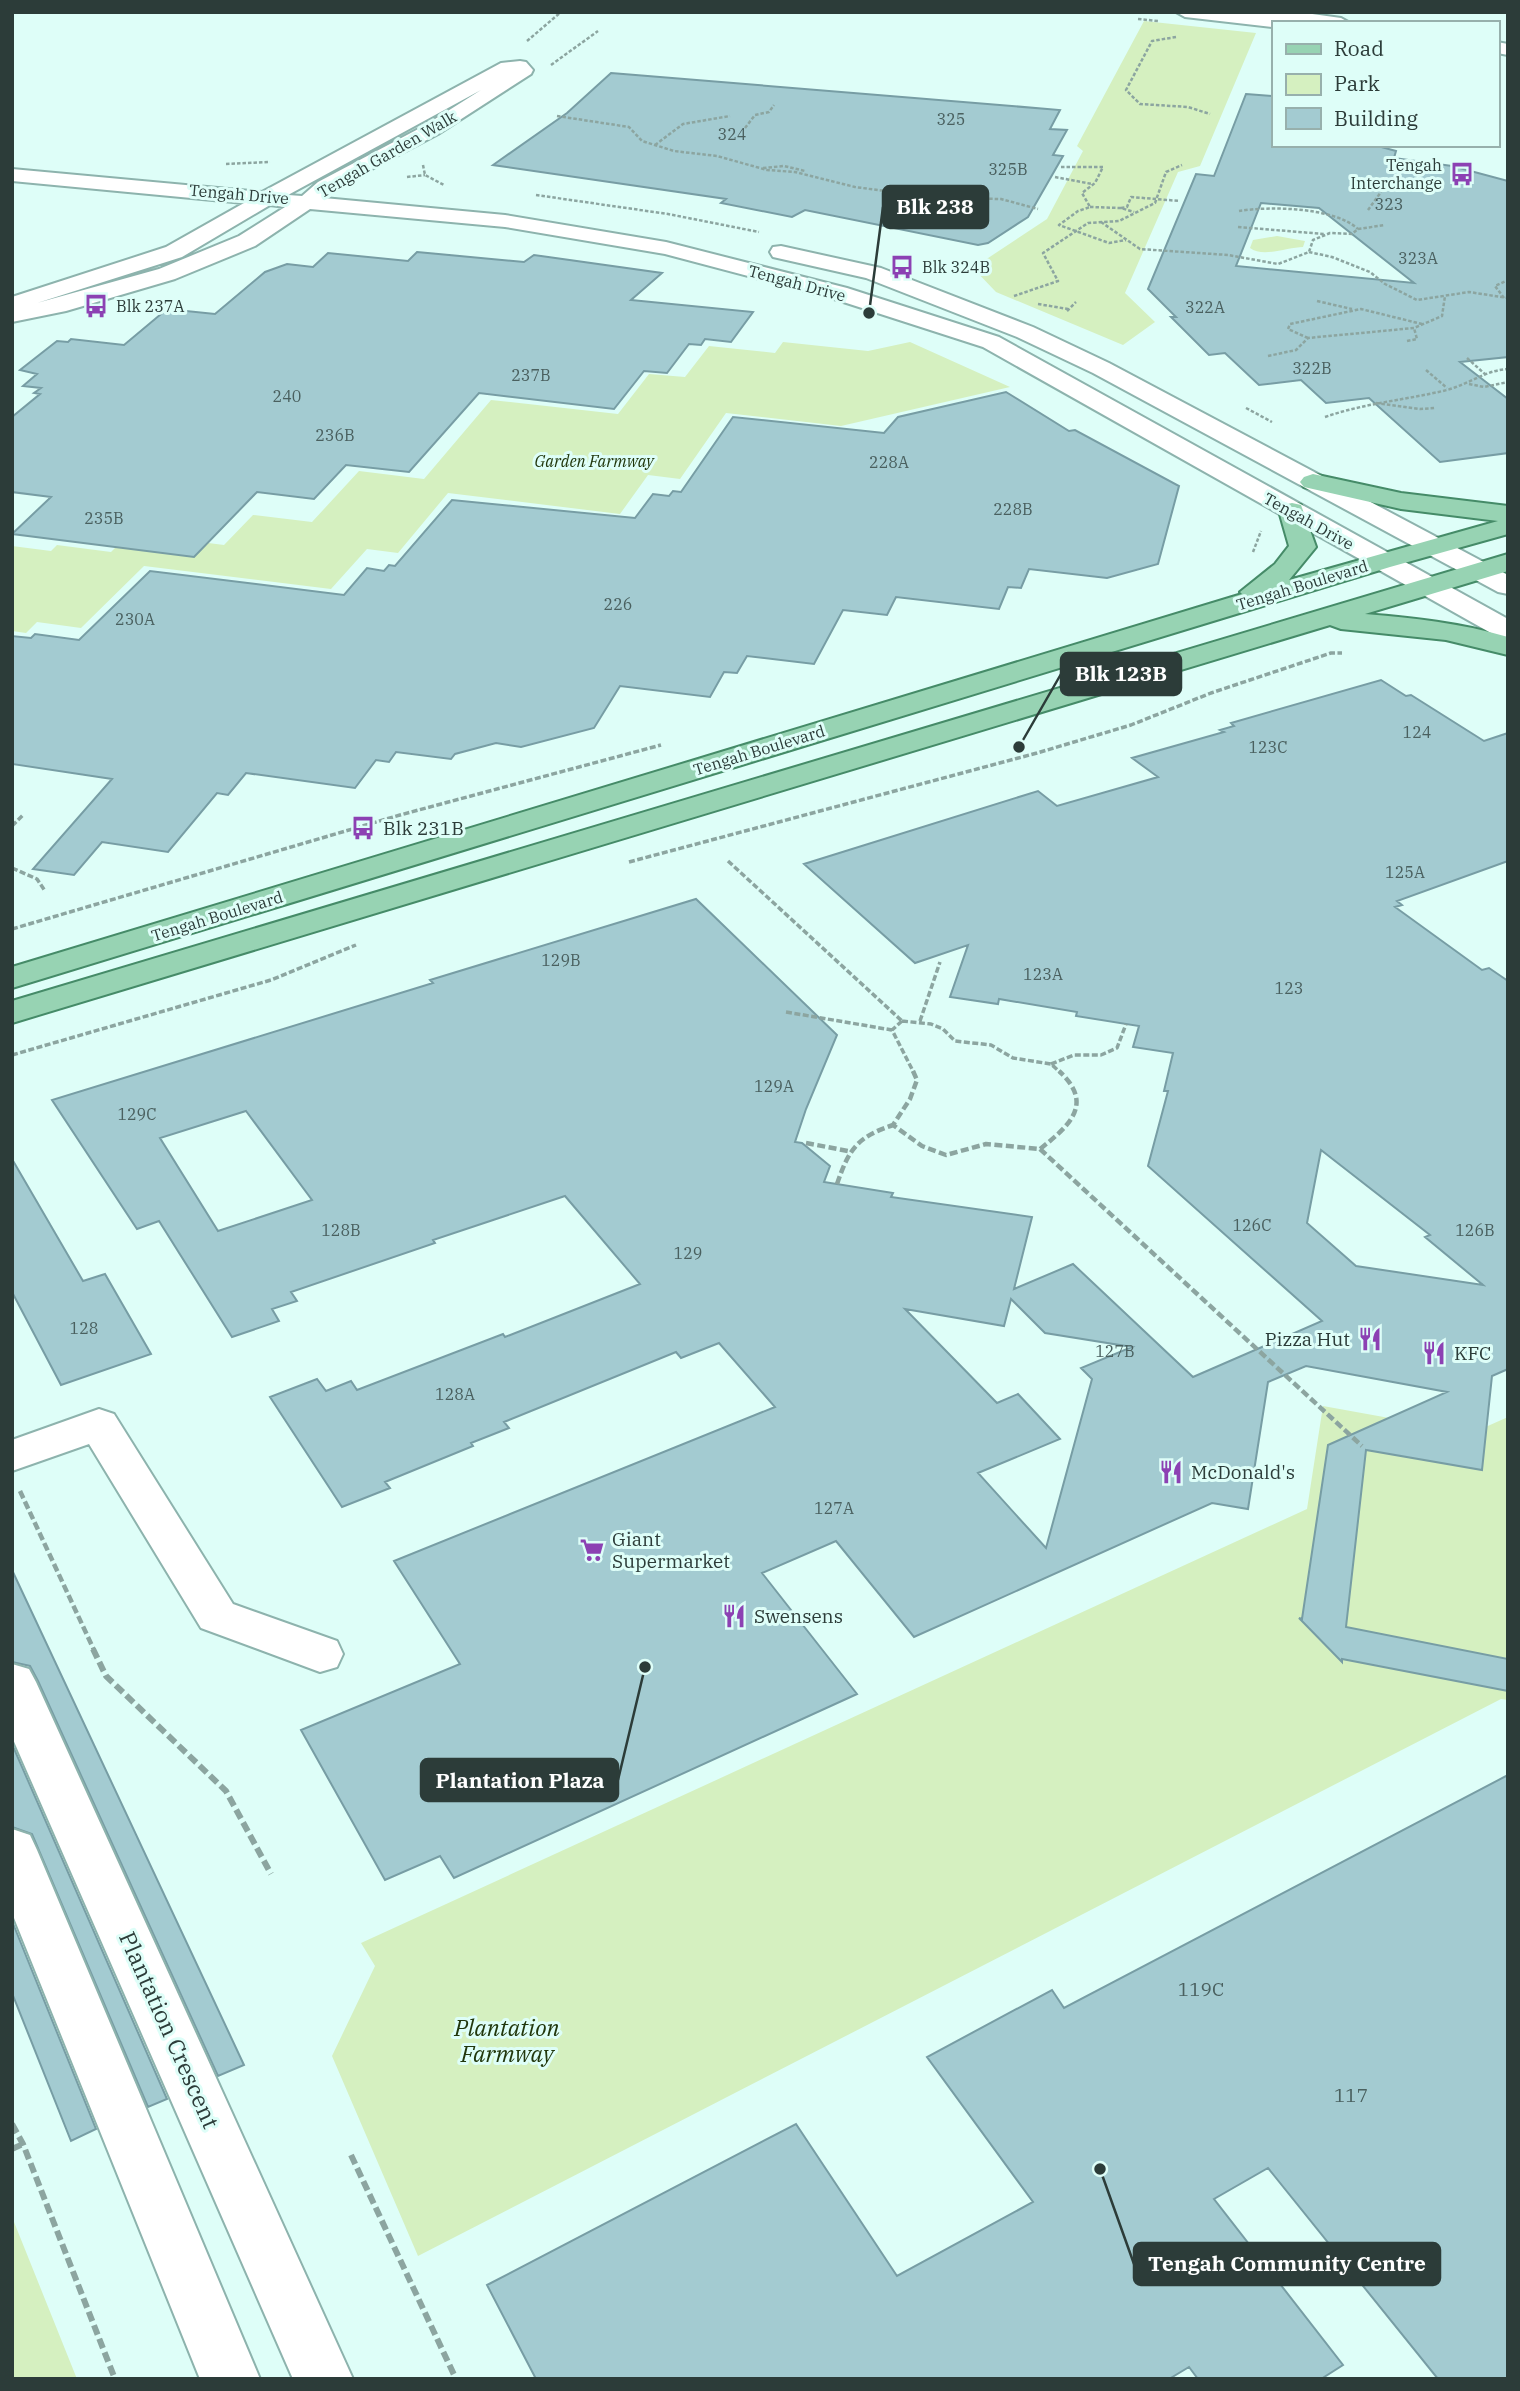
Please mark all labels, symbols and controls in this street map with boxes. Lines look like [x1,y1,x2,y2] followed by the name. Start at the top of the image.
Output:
[1272,21,1499,147] legend
[1334,34,1384,62] text: Road
[1334,69,1381,97] text: Park
[1334,104,1419,132] text: Building
[314,106,460,202] street label: Tengah Garden Walk
[937,109,965,129] house number: 325
[718,124,746,144] house number: 324
[1351,155,1442,193] place label: Tengah Interchange
[988,159,1028,179] house number: 325B
[1448,160,1476,188] bus stop icon: Tengah Interchange
[188,180,290,208] street label: Tengah Drive
[883,186,988,228] callout: Blk 238
[896,192,974,220] text: Blk 238
[1375,194,1403,214] house number: 323
[1398,248,1438,268] house number: 323A
[888,253,916,281] bus stop icon: Blk 324B
[922,257,990,277] place label: Blk 324B
[746,260,848,306] street label: Tengah Drive
[82,292,110,320] bus stop icon: Blk 237A
[116,296,184,316] place label: Blk 237A
[1185,297,1225,317] house number: 322A
[1292,358,1332,378] house number: 322B
[511,365,551,385] house number: 237B
[273,386,301,406] house number: 240
[315,425,355,445] house number: 236B
[535,451,655,471] park label: Garden Farmway
[869,452,909,472] house number: 228A
[1260,488,1358,554] street label: Tengah Drive
[993,499,1033,519] house number: 228B
[84,508,124,528] house number: 235B
[1234,555,1370,615] street label: Tengah Boulevard
[604,594,632,614] house number: 226
[115,609,155,629] house number: 230A
[1061,653,1181,695] callout: Blk 123B
[1075,659,1167,687] text: Blk 123B
[691,720,827,780] street label: Tengah Boulevard
[1403,722,1431,742] house number: 124
[1248,737,1288,757] house number: 123C
[349,814,377,842] bus stop icon: Blk 231B
[383,816,464,840] place label: Blk 231B
[1385,862,1425,882] house number: 125A
[149,886,285,946] street label: Tengah Boulevard
[541,950,581,970] house number: 129B
[1023,964,1063,984] house number: 123A
[1275,978,1303,998] house number: 123
[754,1076,794,1096] house number: 129A
[117,1104,157,1124] house number: 129C
[1232,1215,1272,1235] house number: 126C
[321,1220,361,1240] house number: 128B
[1455,1220,1495,1240] house number: 126B
[674,1243,702,1263] house number: 129
[70,1318,98,1338] house number: 128
[1356,1325,1384,1353] restaurant icon: Pizza Hut
[1265,1327,1350,1351] place label: Pizza Hut
[1420,1339,1448,1367] restaurant icon: KFC
[1095,1341,1135,1361] house number: 127B
[1454,1341,1491,1365] place label: KFC
[435,1384,475,1404] house number: 128A
[1157,1458,1185,1486] restaurant icon: McDonald's
[1191,1460,1295,1484] place label: McDonald's
[814,1498,854,1518] house number: 127A
[612,1527,730,1573] place label: Giant Supermarket
[578,1536,606,1564] supermarket icon: Giant Supermarket
[720,1602,748,1630] restaurant icon: Swensens
[754,1604,843,1628] place label: Swensens
[421,1759,618,1801] callout: Plantation Plaza
[436,1766,604,1794] text: Plantation Plaza
[113,1926,227,2133] street label: Plantation Crescent
[1178,1977,1224,2001] house number: 119C
[453,2012,560,2068] park label: Plantation Farmway
[1334,2083,1368,2107] house number: 117
[1134,2243,1440,2285] callout: Tengah Community Centre
[1148,2249,1426,2277] text: Tengah Community Centre

